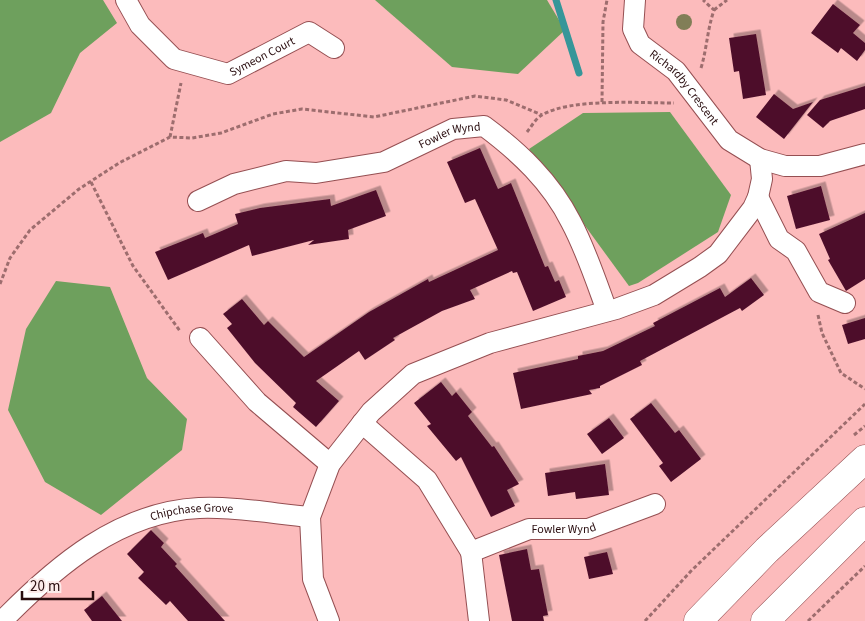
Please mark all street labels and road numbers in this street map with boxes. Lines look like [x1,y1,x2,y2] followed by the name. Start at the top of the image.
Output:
[226,33,298,81] street label: Symeon Court
[646,46,722,129] street label: Richardby Crescent
[416,118,481,153] street label: Fowler Wynd
[148,500,234,525] street label: Chipchase Grove
[531,519,599,538] street label: Fowler Wynd

